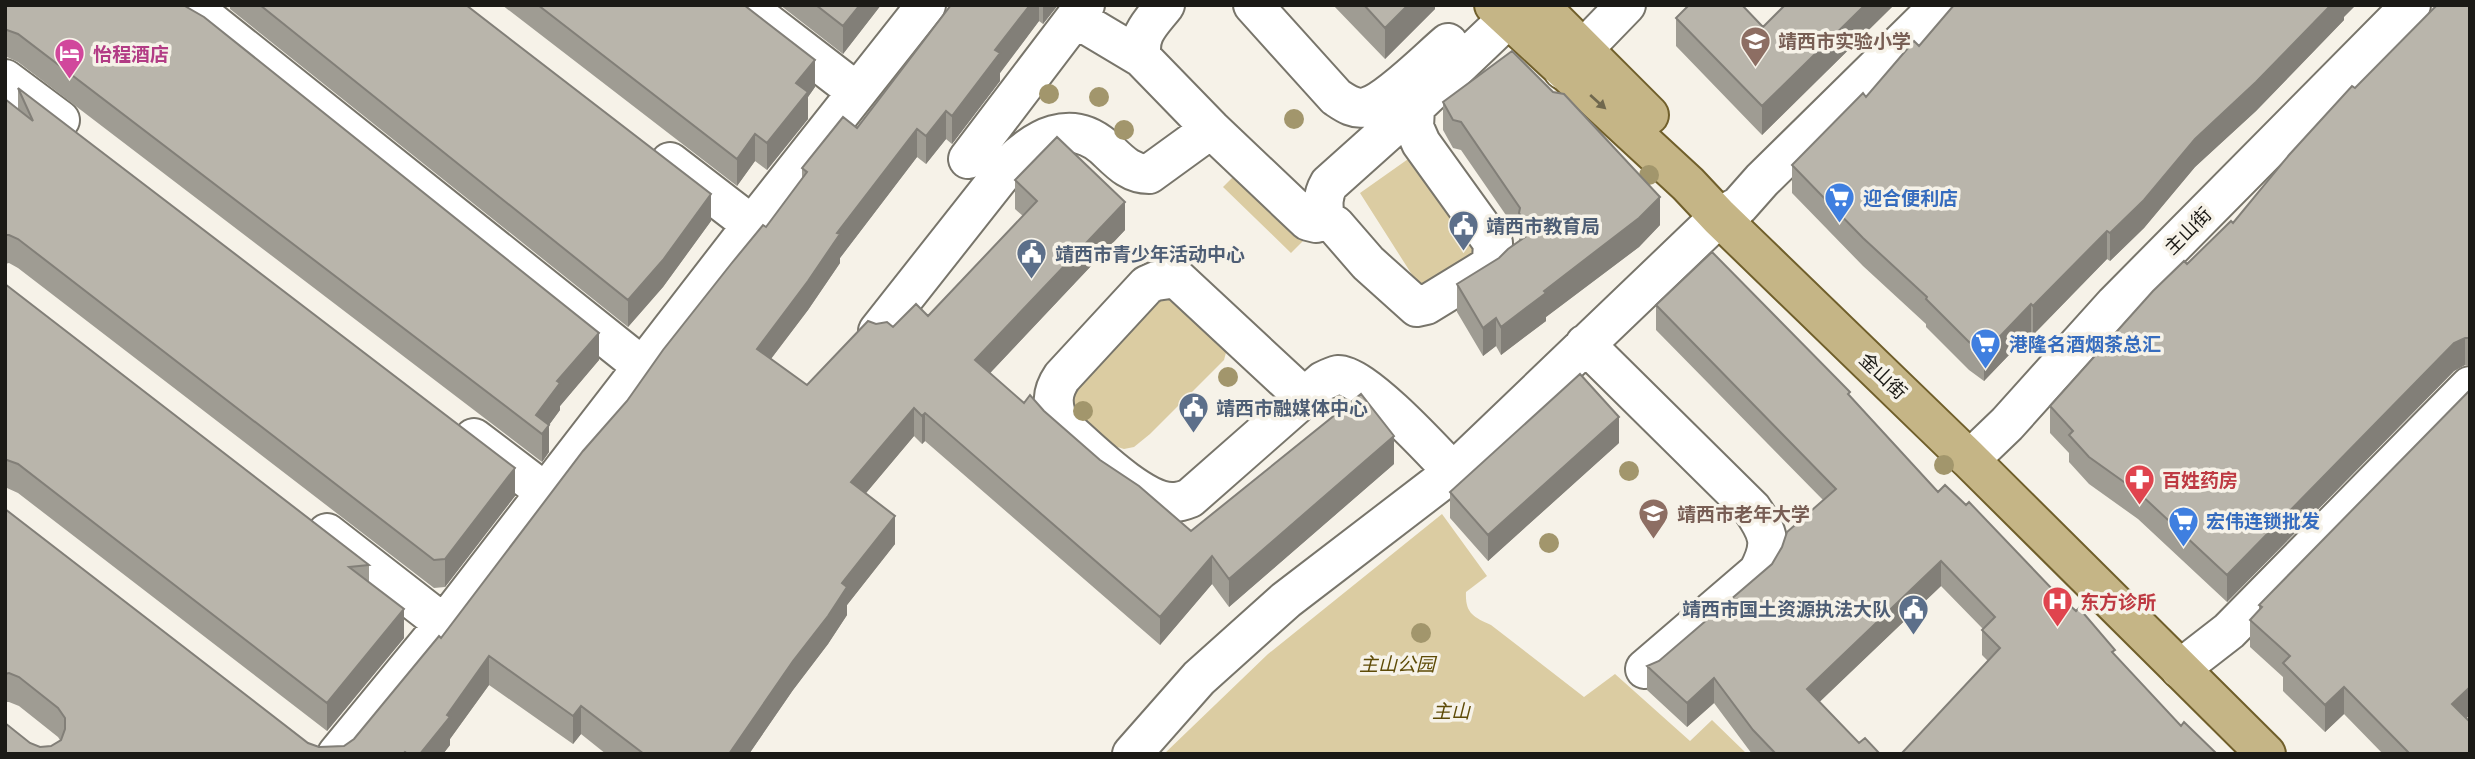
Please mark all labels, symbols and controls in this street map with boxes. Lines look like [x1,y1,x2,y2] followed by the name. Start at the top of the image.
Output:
[1738,24,1772,68] school or university icon: 靖西市实验小学
[1778,31,1911,52] place label: 靖西市实验小学
[53,37,87,81] hotel icon: 怡程酒店
[93,44,169,65] place label: 怡程酒店
[1589,93,1606,109] one-way arrow
[1823,181,1857,225] supermarket icon: 迎合便利店
[1863,188,1958,209] place label: 迎合便利店
[2160,203,2216,259] street label: 主山街
[1446,209,1480,253] public building icon: 靖西市教育局
[1486,216,1600,237] place label: 靖西市教育局
[1015,237,1049,281] public building icon: 靖西市青少年活动中心
[1055,244,1245,265] place label: 靖西市青少年活动中心
[1969,327,2003,371] supermarket icon: 港隆名酒烟茶总汇
[2009,334,2161,355] place label: 港隆名酒烟茶总汇
[1855,349,1911,403] street label: 金山街
[1176,391,1210,435] public building icon: 靖西市融媒体中心
[1216,398,1368,419] place label: 靖西市融媒体中心
[2122,463,2156,507] pharmacy icon: 百姓药房
[2162,470,2238,491] place label: 百姓药房
[1637,497,1671,541] school or university icon: 靖西市老年大学
[1677,504,1810,525] place label: 靖西市老年大学
[2166,504,2200,548] supermarket icon: 宏伟连锁批发
[2206,511,2320,532] place label: 宏伟连锁批发
[2040,585,2074,629] hospital icon: 东方诊所
[1897,592,1931,636] public building icon: 靖西市国土资源执法大队
[2080,592,2156,613] place label: 东方诊所
[1682,599,1891,620] place label: 靖西市国土资源执法大队
[1359,654,1438,675] park label: 主山公园
[1432,701,1471,722] park label: 主山

